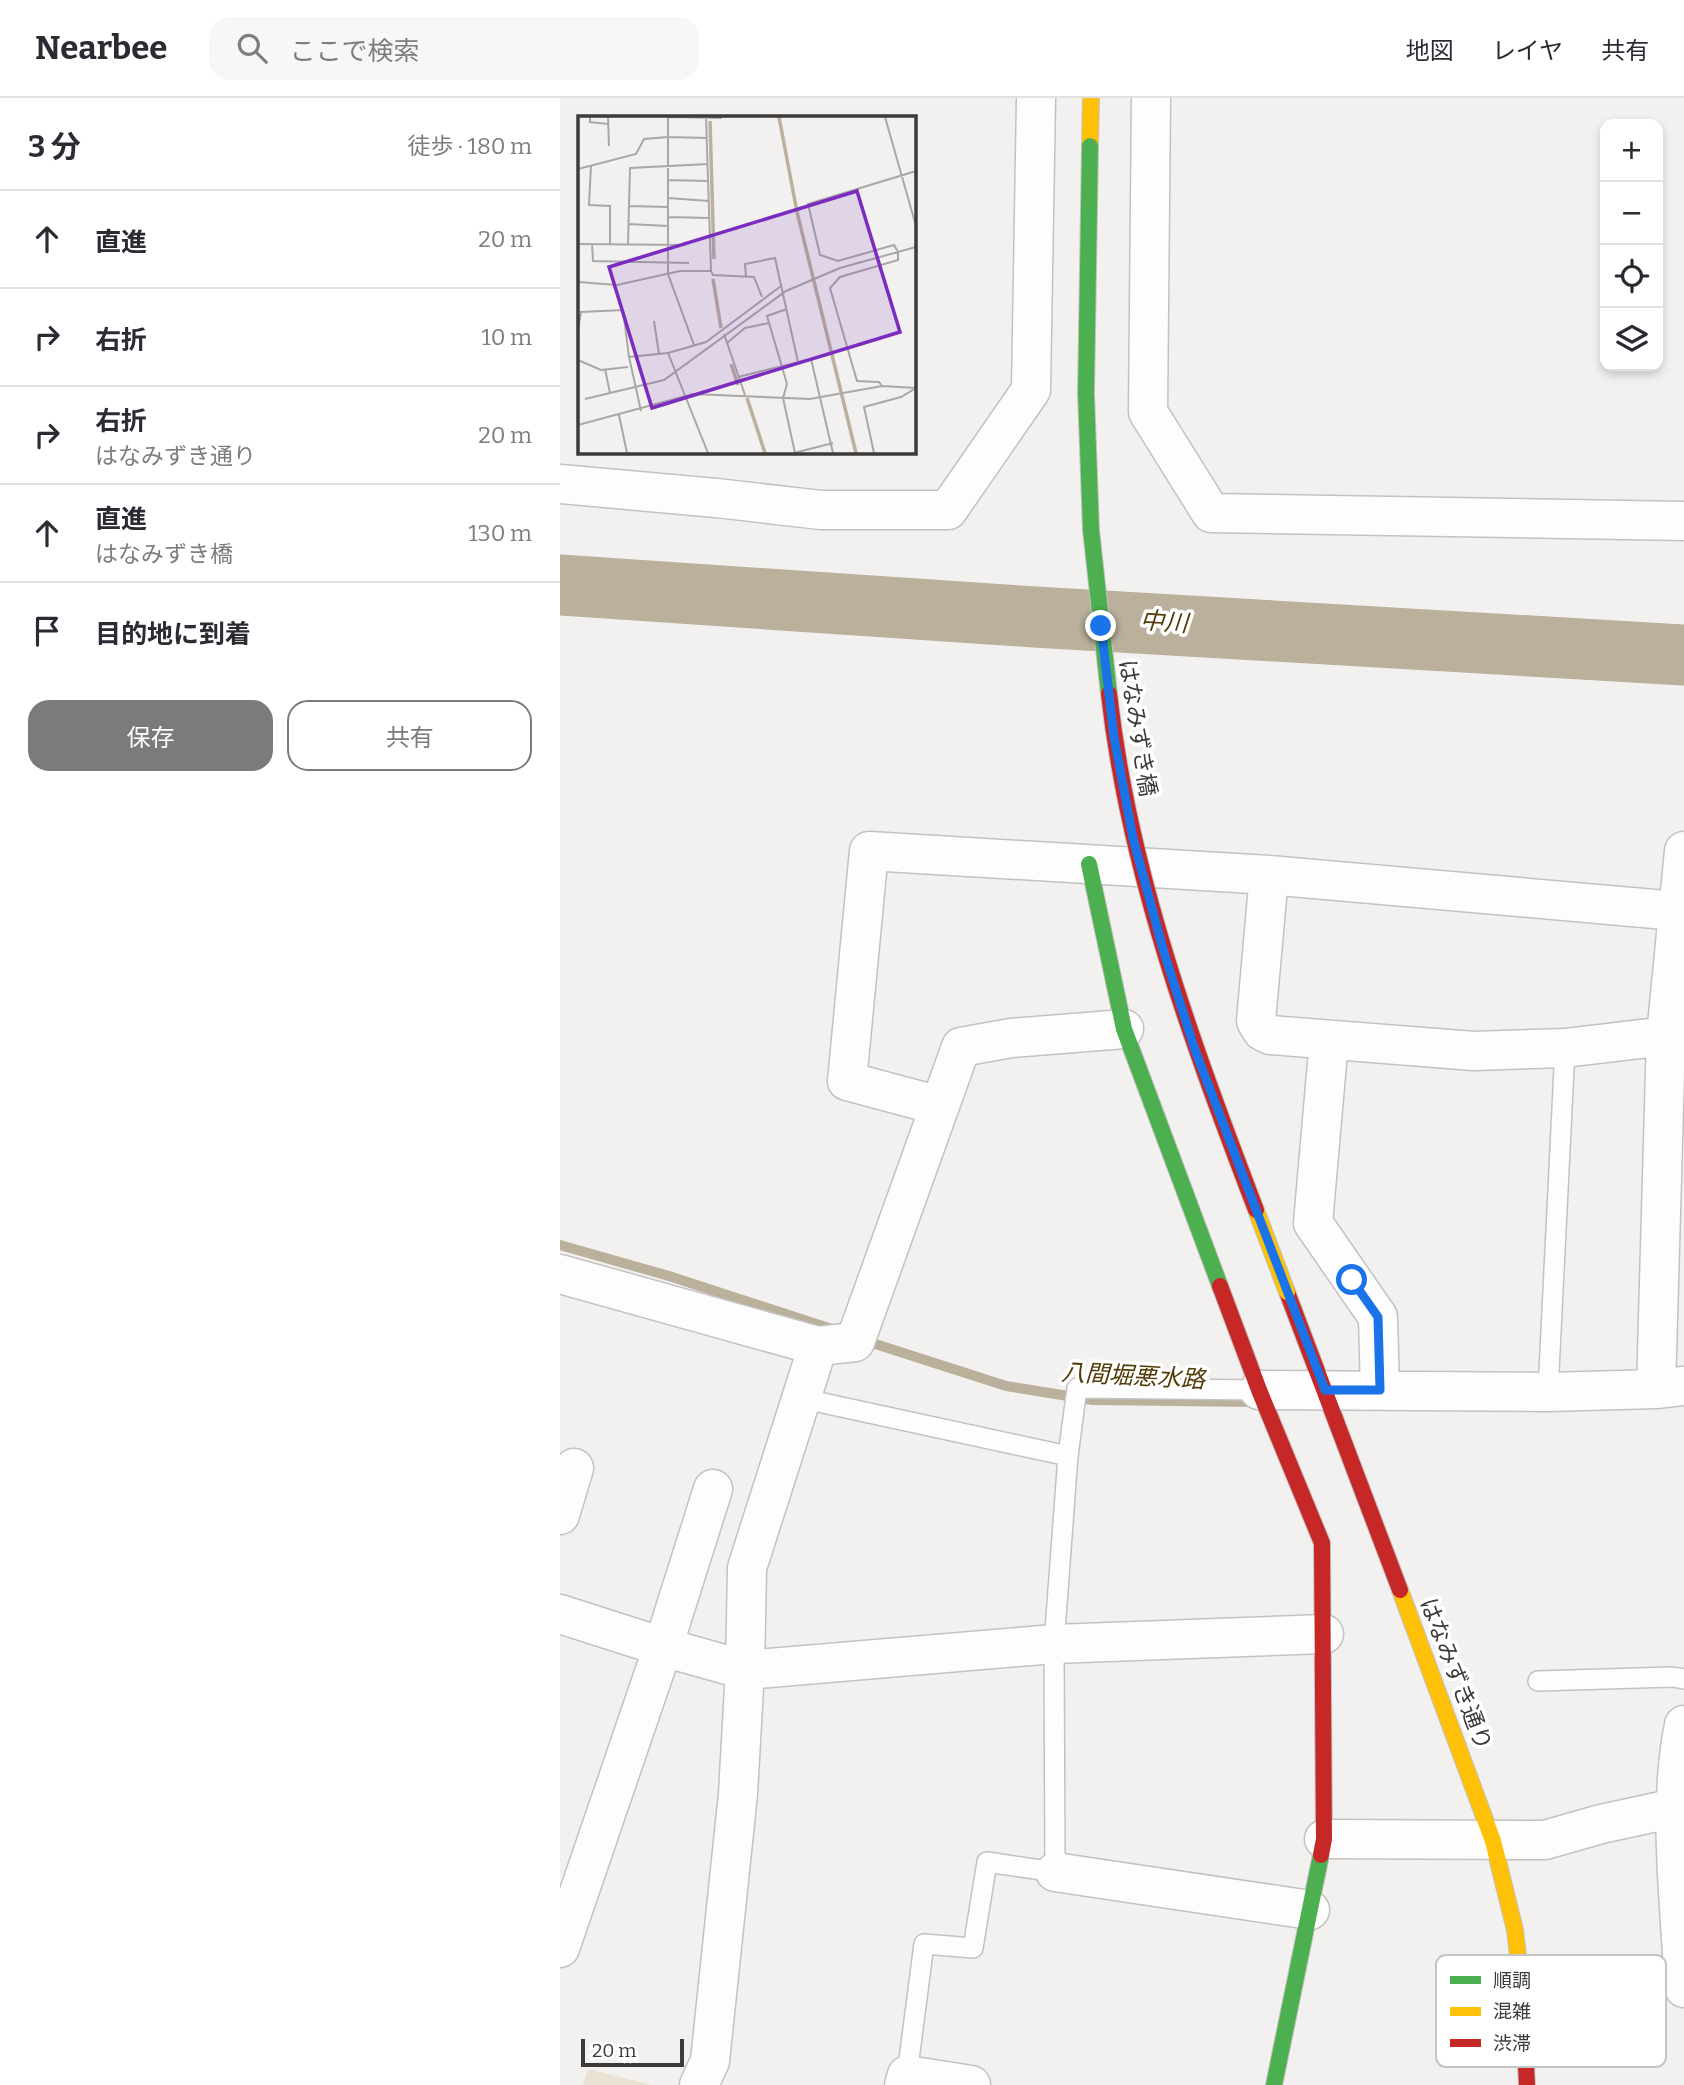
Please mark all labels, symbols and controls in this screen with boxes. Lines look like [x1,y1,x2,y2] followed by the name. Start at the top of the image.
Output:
[209,17,699,80] search box
[35,28,167,68] text: Nearbee
[233,29,271,67] icon: search
[289,36,419,67] text: ここで検索
[1406,37,1454,65] text: 地図
[1492,37,1563,65] text: レイヤ
[1601,37,1649,65] text: 共有
[578,116,915,453] inset map
[1600,119,1663,371] map controls
[1600,119,1663,182] button: +
[28,129,81,165] text: 3 分
[408,132,532,160] text: 徒歩 · 180 m
[1600,182,1663,245] button: −
[28,220,66,258] icon: ahead
[478,225,532,253] text: 20 m
[95,227,147,258] text: 直進
[1600,245,1663,308] button: locate
[1600,308,1663,371] button: layers
[28,318,66,356] icon: right
[481,323,532,351] text: 10 m
[95,325,147,356] text: 右折
[95,406,147,437] text: 右折
[28,416,66,454] icon: right
[478,421,532,449] text: 20 m
[95,442,256,470] text: はなみずき通り
[95,504,147,535] text: 直進
[28,514,66,552] icon: ahead
[468,519,532,547] text: 130 m
[95,540,233,568] text: はなみずき橋
[1139,606,1192,638] water label: 中川
[1085,610,1116,641] route end
[28,612,66,650] icon: arrive
[95,619,251,650] text: 目的地に到着
[1113,658,1163,798] street label: はなみずき橋
[28,700,273,771] button: 保存
[287,700,532,771] button: 共有
[1336,1264,1367,1295] route start
[1060,1358,1208,1394] water label: 八間堀悪水路
[1414,1594,1498,1754] street label: はなみずき通り
[1436,1955,1666,2067] legend
[1493,1969,1531,1992] text: 順調
[1493,2000,1531,2023] text: 混雑
[1493,2032,1531,2055] text: 渋滞
[581,2036,684,2068] scale bar
[592,2039,636,2062] text: 20 m

